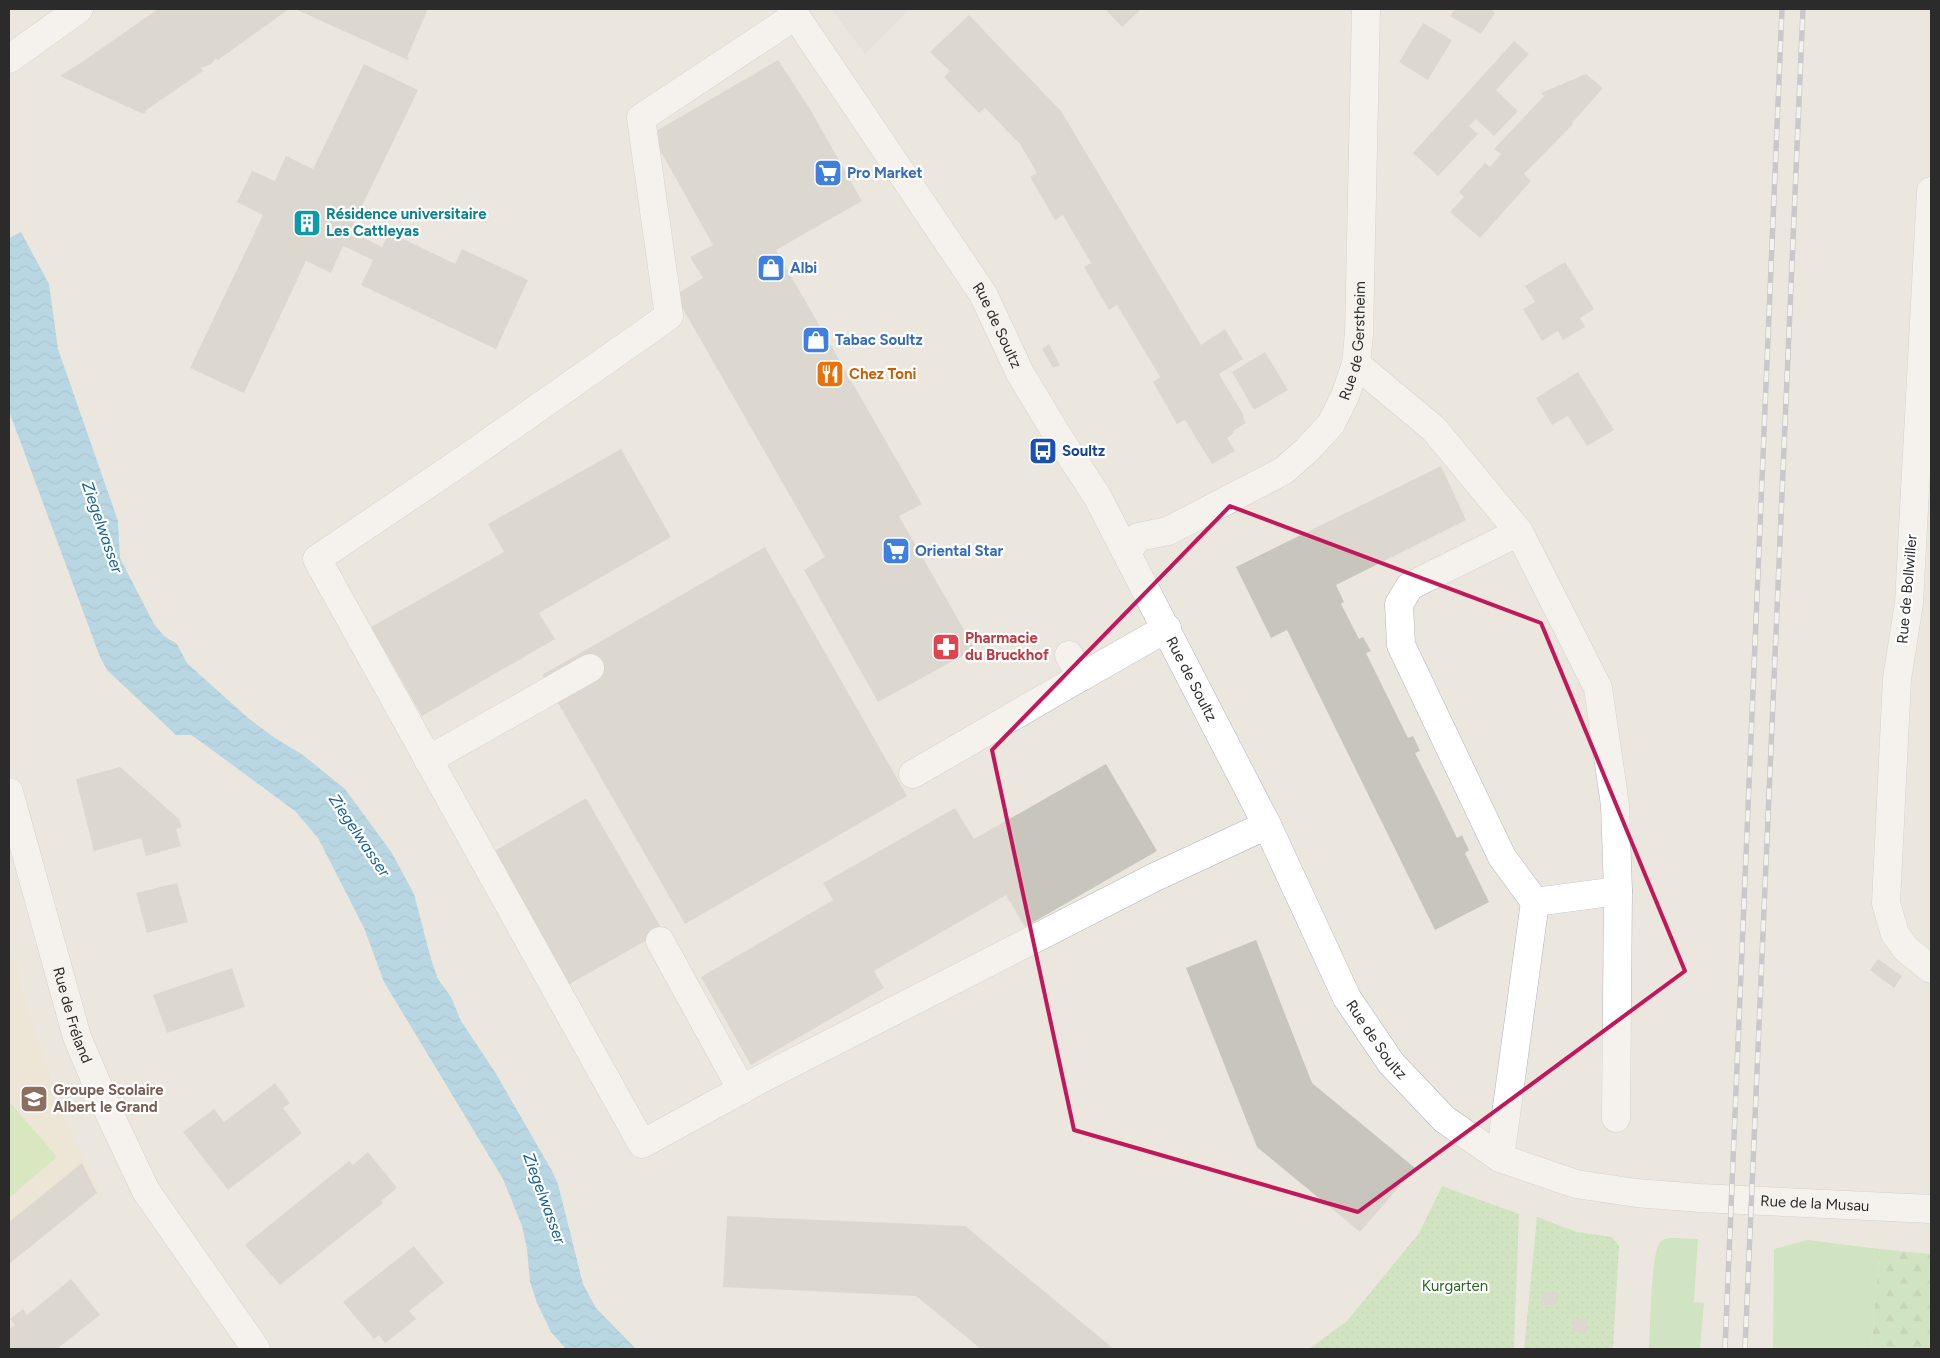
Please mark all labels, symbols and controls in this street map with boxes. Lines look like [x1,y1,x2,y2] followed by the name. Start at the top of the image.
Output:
[813,158,843,188] supermarket icon: Pro Market
[847,164,923,182] place label: Pro Market
[326,205,487,240] place label: Résidence universitaire Les Cattleyas
[292,208,322,238] building icon: Résidence universitaire Les Cattleyas
[756,253,786,283] shop icon: Albi
[790,259,817,277] place label: Albi
[969,279,1025,371] street label: Rue de Soultz
[1335,281,1369,403] street label: Rue de Gerstheim
[801,325,831,355] shop icon: Tabac Soultz
[835,331,923,349] place label: Tabac Soultz
[815,359,845,389] restaurant icon: Chez Toni
[849,365,916,383] place label: Chez Toni
[1028,436,1058,466] bus stop icon: Soultz
[1062,442,1105,460] place label: Soultz
[78,479,127,576] water label: Ziegelwasser
[1893,533,1921,645] street label: Rue de Bollwiller
[881,536,911,566] supermarket icon: Oriental Star
[915,542,1003,560] place label: Oriental Star
[965,629,1049,664] place label: Pharmacie du Bruckhof
[931,632,961,662] pharmacy icon: Pharmacie du Bruckhof
[1162,634,1221,724] street label: Rue de Soultz
[325,790,394,881] water label: Ziegelwasser
[49,965,96,1066] street label: Rue de Fréland
[1342,997,1411,1083] street label: Rue de Soultz
[53,1081,164,1116] place label: Groupe Scolaire Albert le Grand
[19,1084,49,1114] school or university icon: Groupe Scolaire Albert le Grand
[519,1150,570,1247] water label: Ziegelwasser
[1760,1192,1870,1215] street label: Rue de la Musau
[1422,1277,1488,1295] park label: Kurgarten

